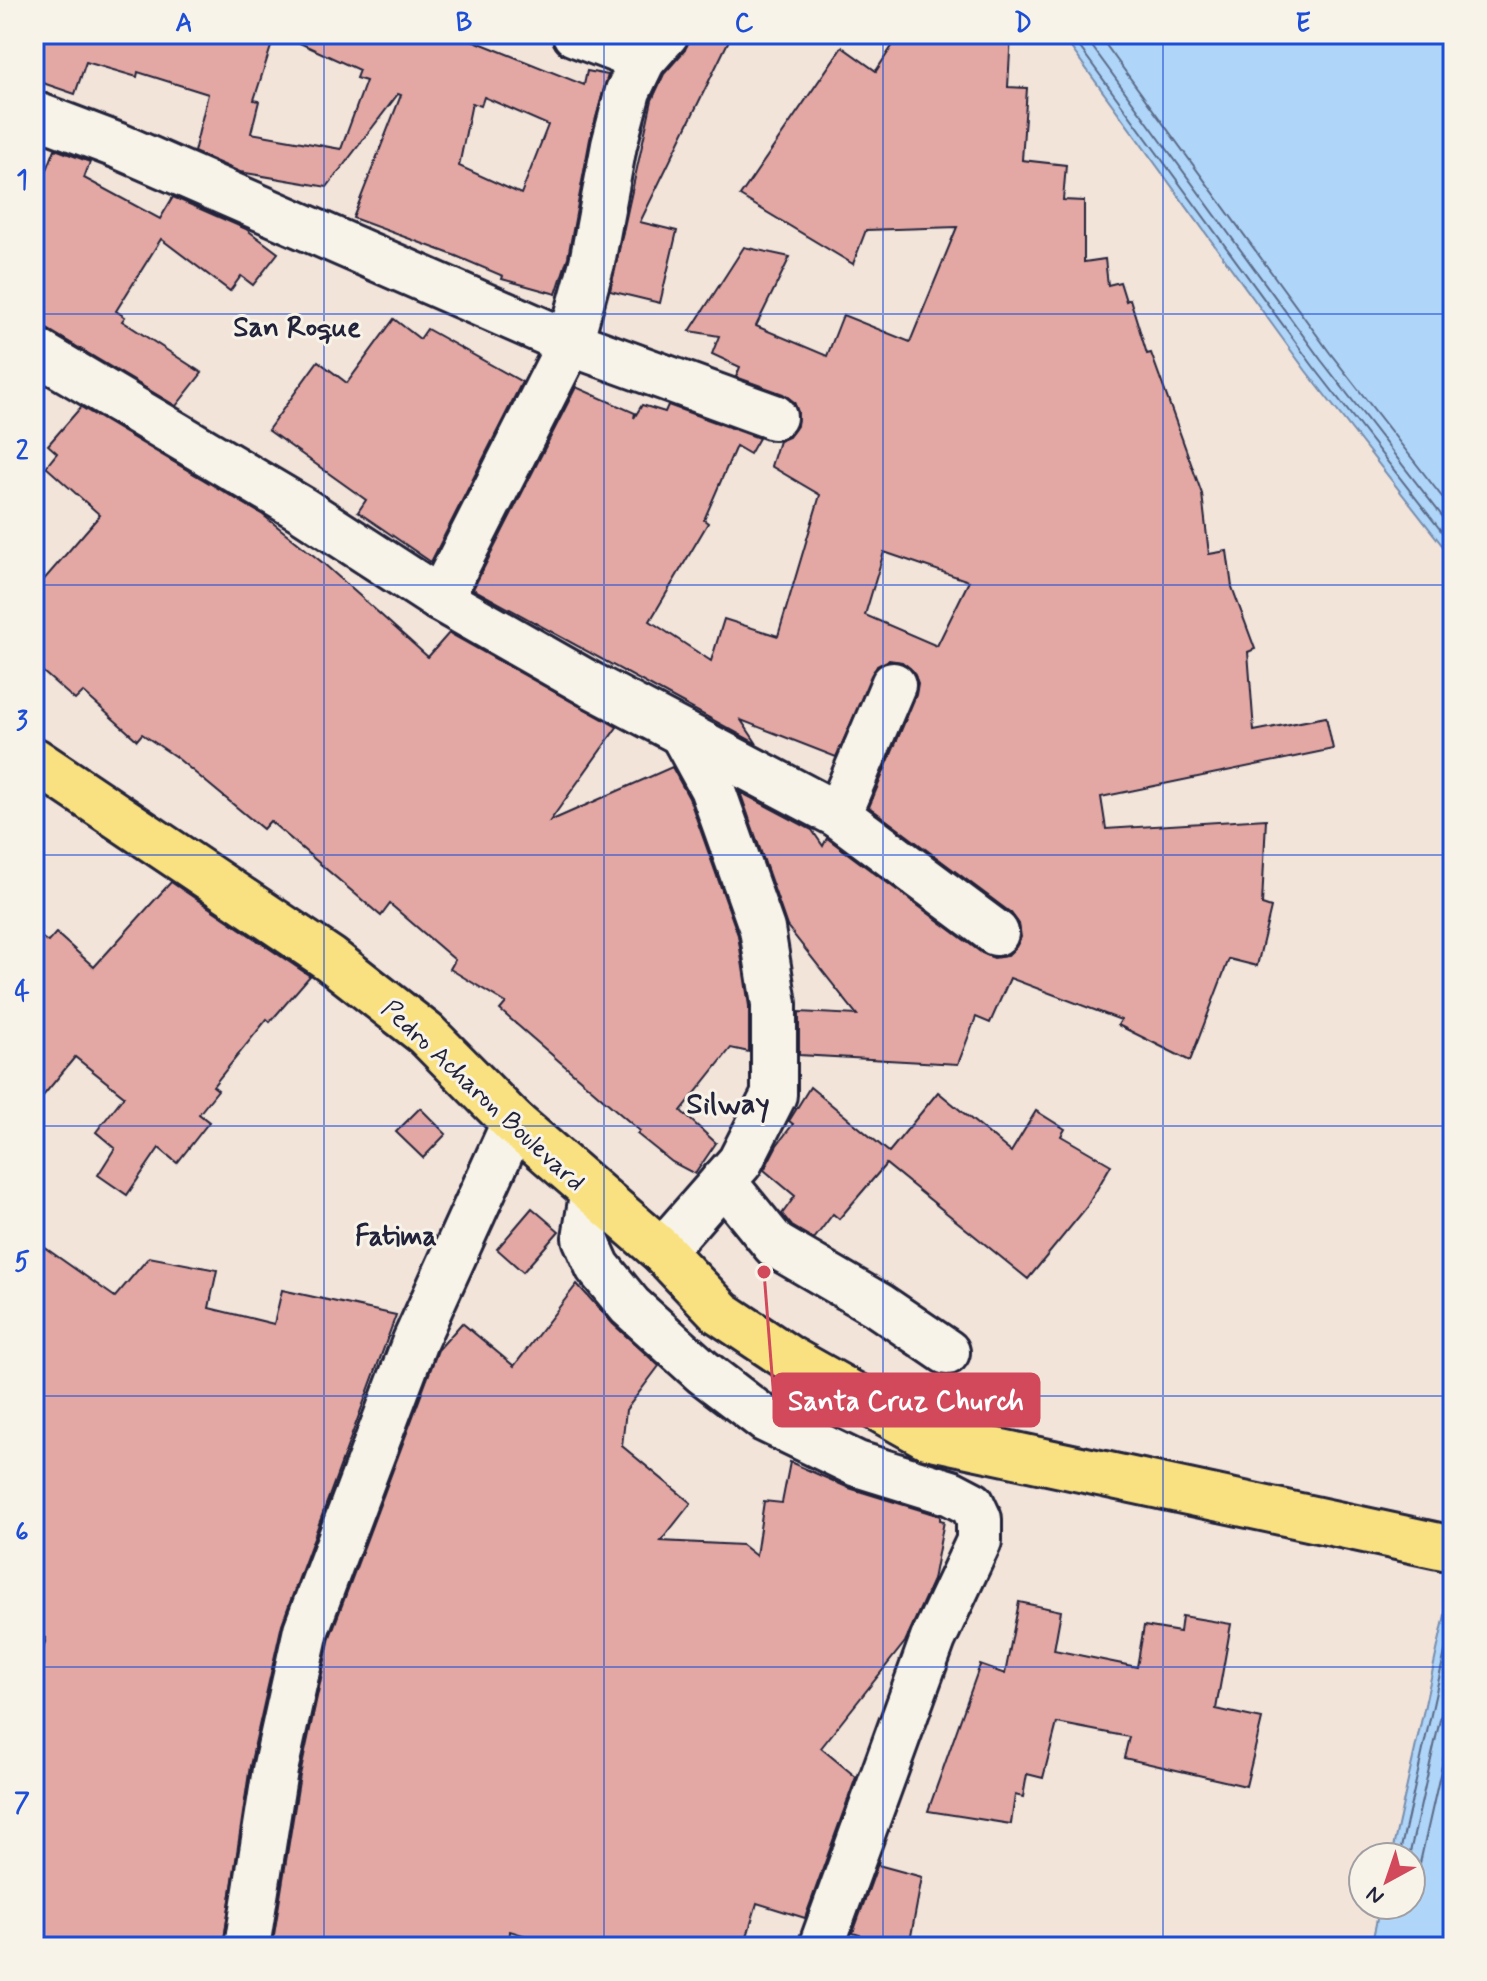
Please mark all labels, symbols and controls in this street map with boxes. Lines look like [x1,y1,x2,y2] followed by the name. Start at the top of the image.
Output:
[175,7,193,41] text: A
[456,7,472,41] text: B
[735,7,754,41] text: C
[1014,7,1032,41] text: D
[1295,7,1311,41] text: E
[16,164,28,198] text: 1
[233,310,361,347] district label: San Roque
[16,435,29,469] text: 2
[16,705,28,739] text: 3
[14,976,30,1010] text: 4
[373,993,592,1200] street label: Pedro Acharon Boulevard
[686,1085,770,1124] district label: Silway
[355,1219,437,1256] district label: Fatima
[14,1246,30,1280] text: 5
[774,1374,1039,1426] callout: Santa Cruz Church
[788,1384,1024,1421] text: Santa Cruz Church
[15,1516,29,1550] text: 6
[14,1787,30,1821] text: 7
[1347,1841,1427,1921] north arrow
[1361,1879,1390,1910] text: N

